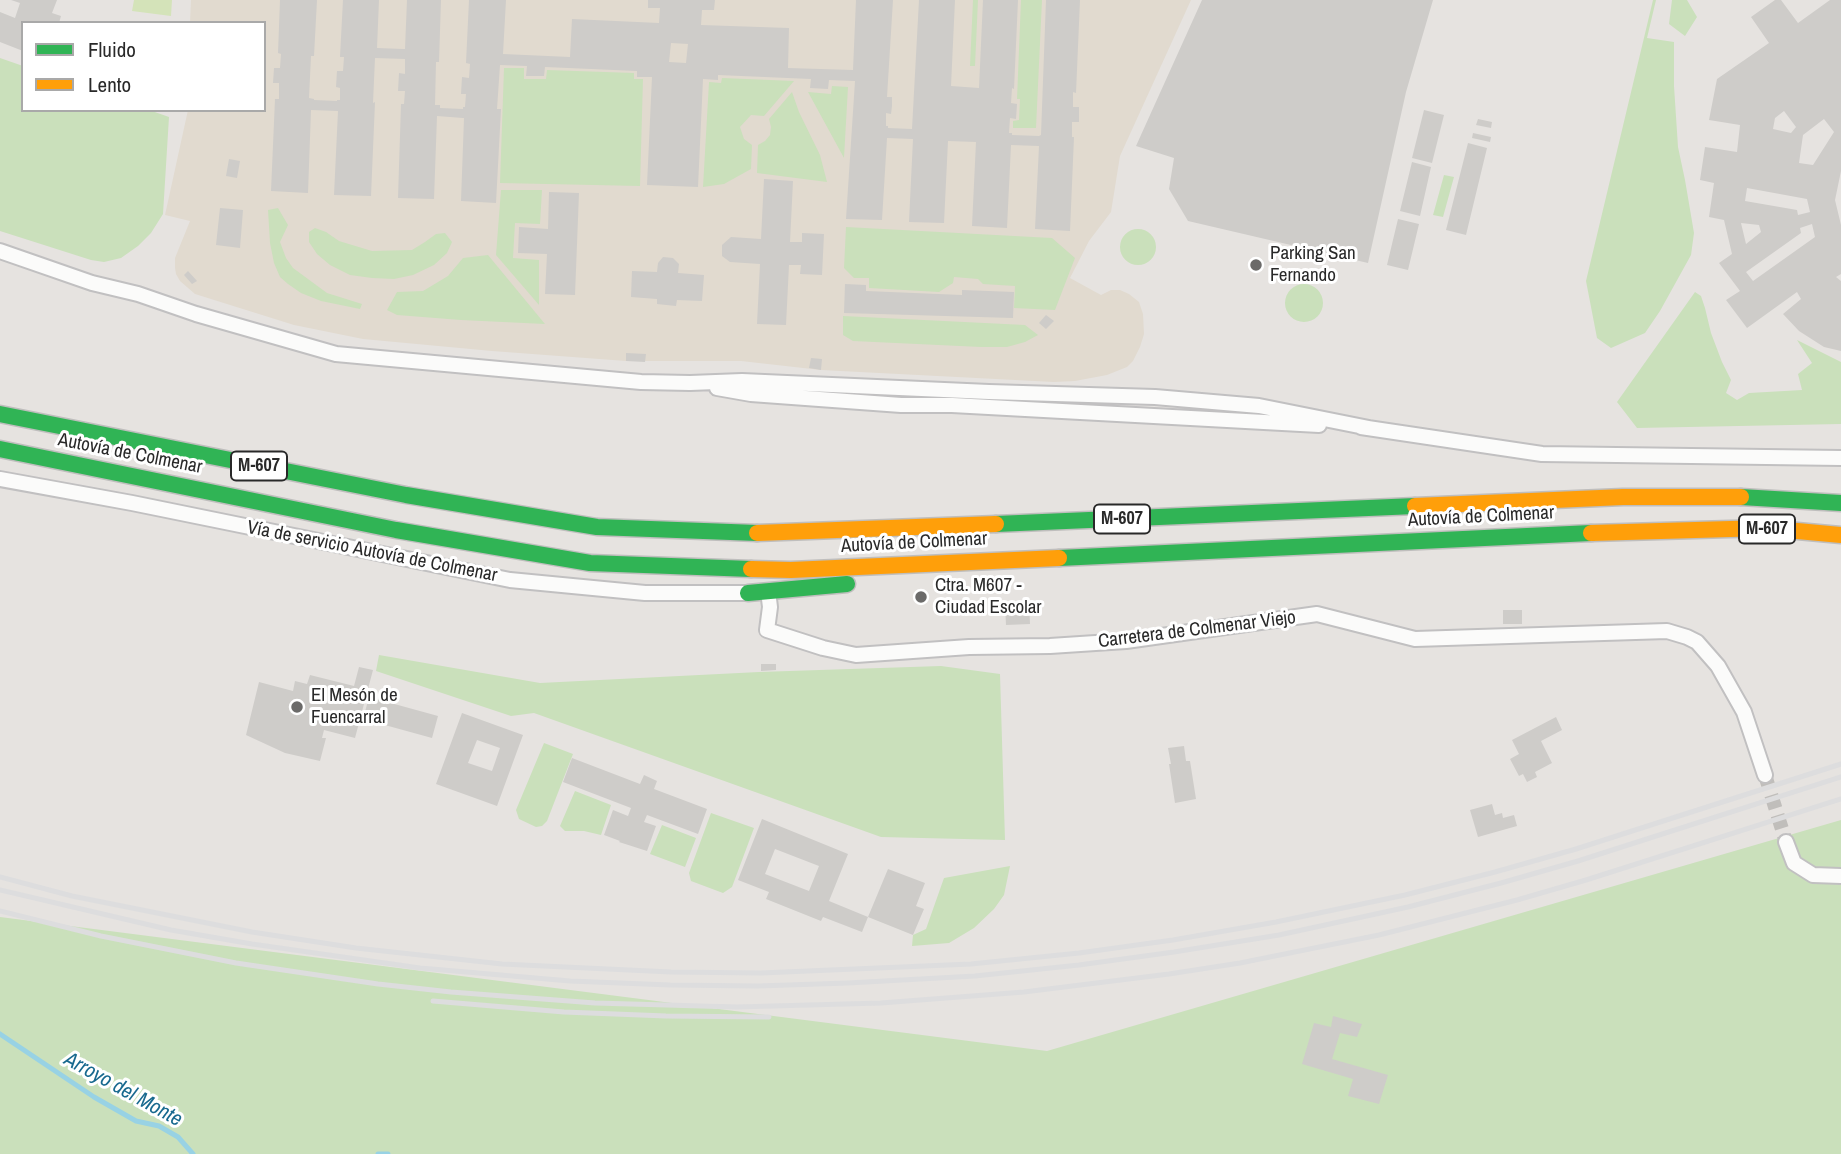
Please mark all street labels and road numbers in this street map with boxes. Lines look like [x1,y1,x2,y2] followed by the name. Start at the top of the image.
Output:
[56,429,204,479] street label: Autovía de Colmenar
[231,452,287,480] road number: M-607
[1407,502,1555,532] street label: Autovía de Colmenar
[1094,504,1150,534] road number: M-607
[1739,514,1795,544] road number: M-607
[245,517,499,587] street label: Vía de servicio Autovía de Colmenar
[840,528,988,558] street label: Autovía de Colmenar
[1097,607,1297,653] street label: Carretera de Colmenar Viejo

